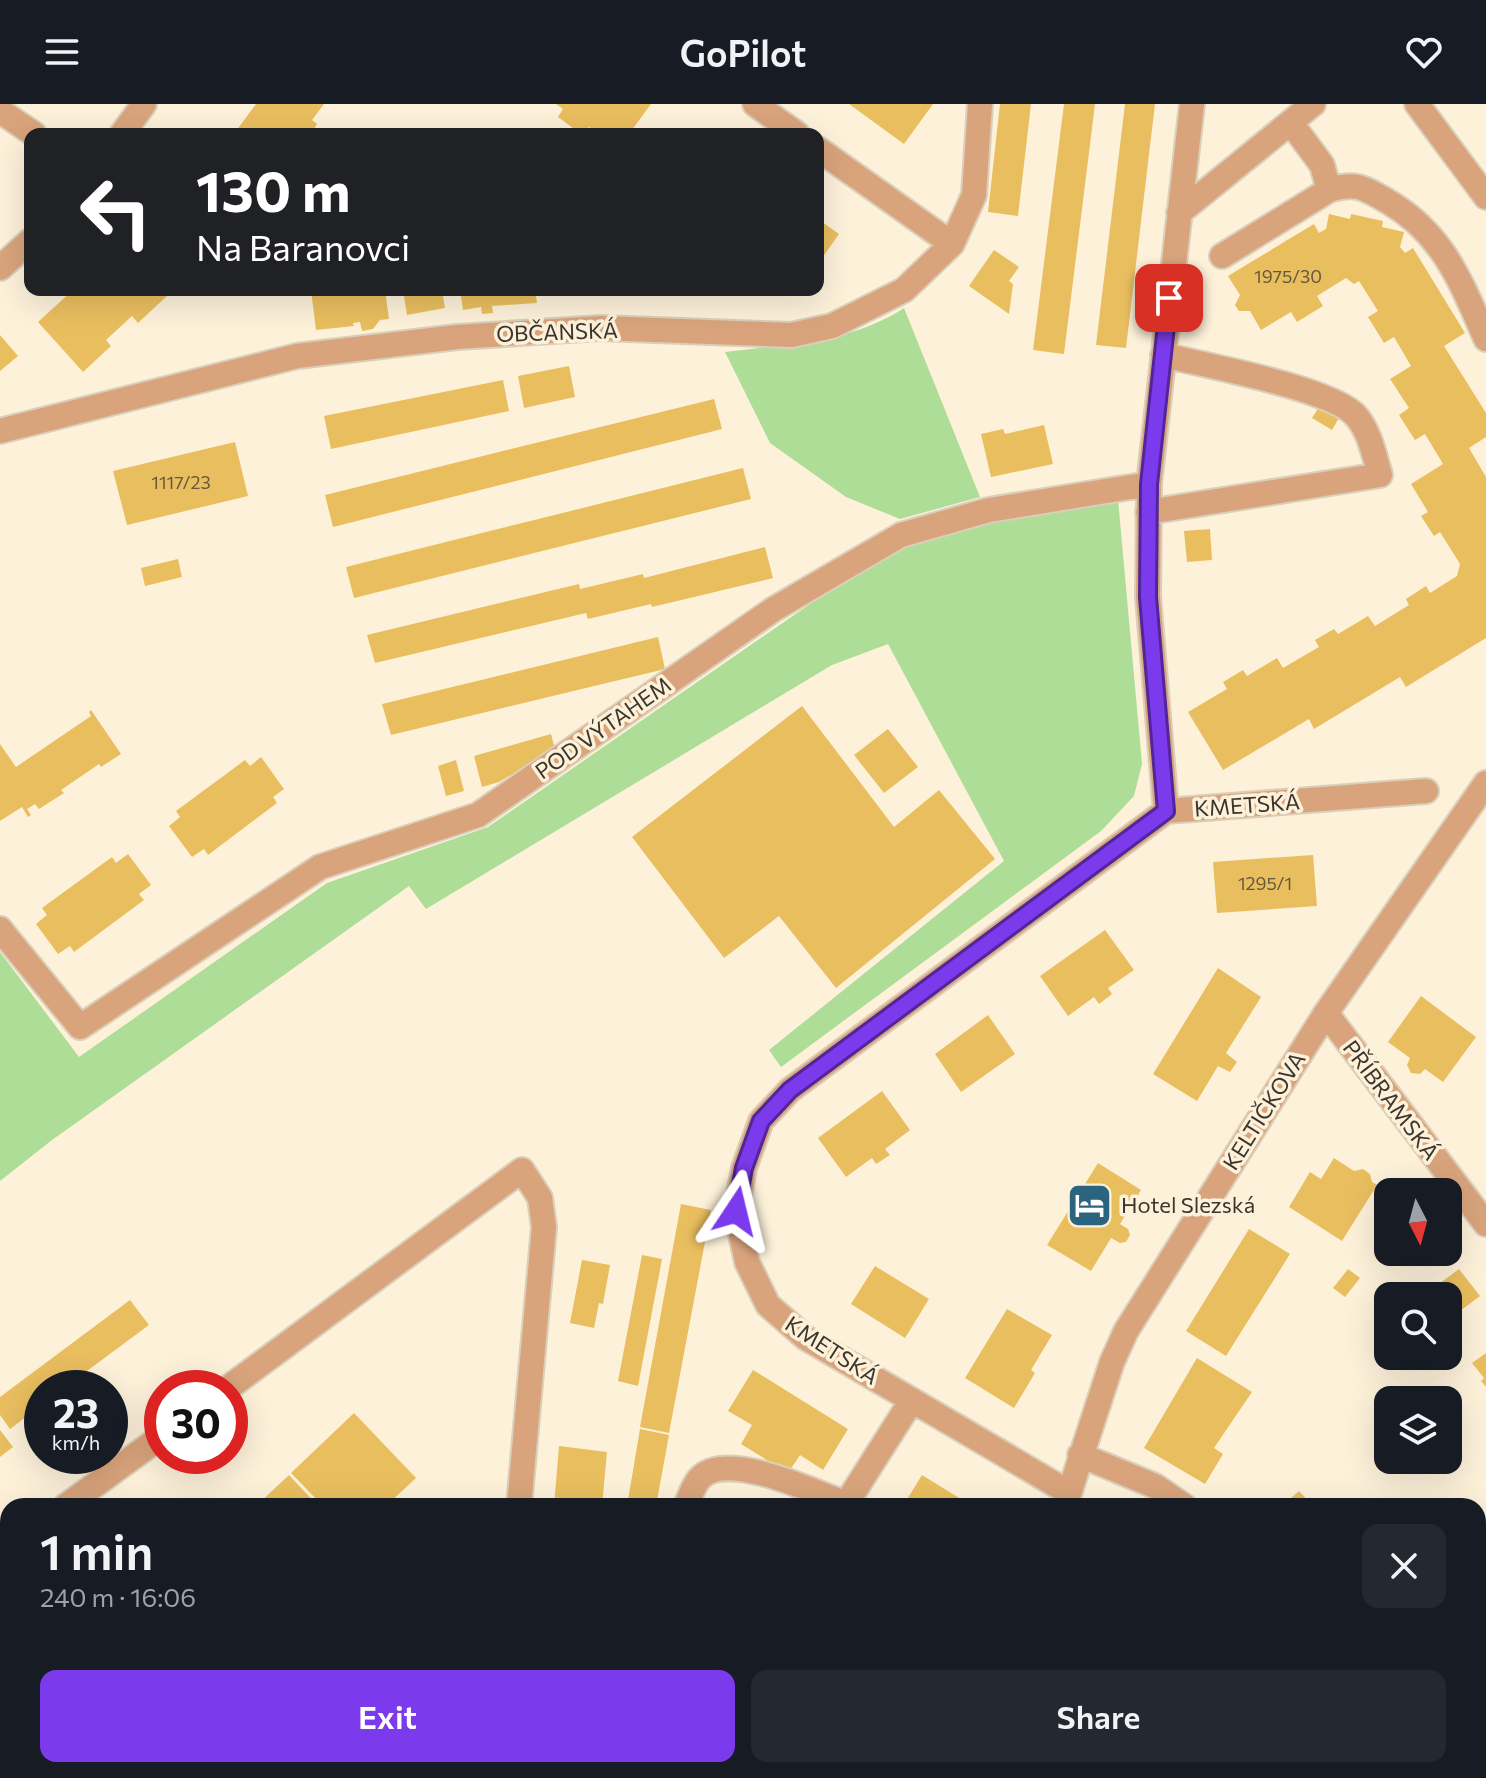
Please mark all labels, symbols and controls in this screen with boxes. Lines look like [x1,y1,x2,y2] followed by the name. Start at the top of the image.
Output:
[40,30,84,74] icon: menu
[680,30,806,74] text: GoPilot
[1402,30,1446,74] icon: heart
[196,155,351,224] text: 130 m
[64,160,168,264] icon: left
[196,224,410,268] text: Na Baranovci
[1135,264,1203,332] pin
[1254,265,1322,287] house number: 1975/30
[1147,276,1191,320] icon: arrive
[496,316,618,347] street label: OBČANSKÁ
[151,471,211,493] house number: 1117/23
[530,671,676,784] street label: POD VÝTAHEM
[1193,787,1301,822] street label: KMETSKÁ
[1238,872,1292,894] house number: 1295/1
[1338,1035,1445,1165] street label: PŘÍBRAMSKÁ
[1217,1047,1310,1175] street label: KELTIČKOVA
[694,1169,778,1253] position arrow
[1374,1178,1462,1266] north arrow
[1374,1178,1462,1474] map controls
[1066,1181,1114,1229] hotel icon: Hotel Slezská
[1121,1191,1255,1218] place label: Hotel Slezská
[1374,1282,1462,1370] button: search
[781,1309,884,1390] street label: KMETSKÁ
[144,1370,248,1474] speed limit sign: 30
[1374,1386,1462,1474] button: layers
[53,1387,99,1436] text: 23
[52,1430,100,1454] text: km/h
[40,1521,153,1580] text: 1 min
[1362,1524,1446,1608] button: close
[40,1581,196,1612] text: 240 m · 16:06
[40,1670,735,1762] button: Exit
[751,1670,1446,1762] button: Share

